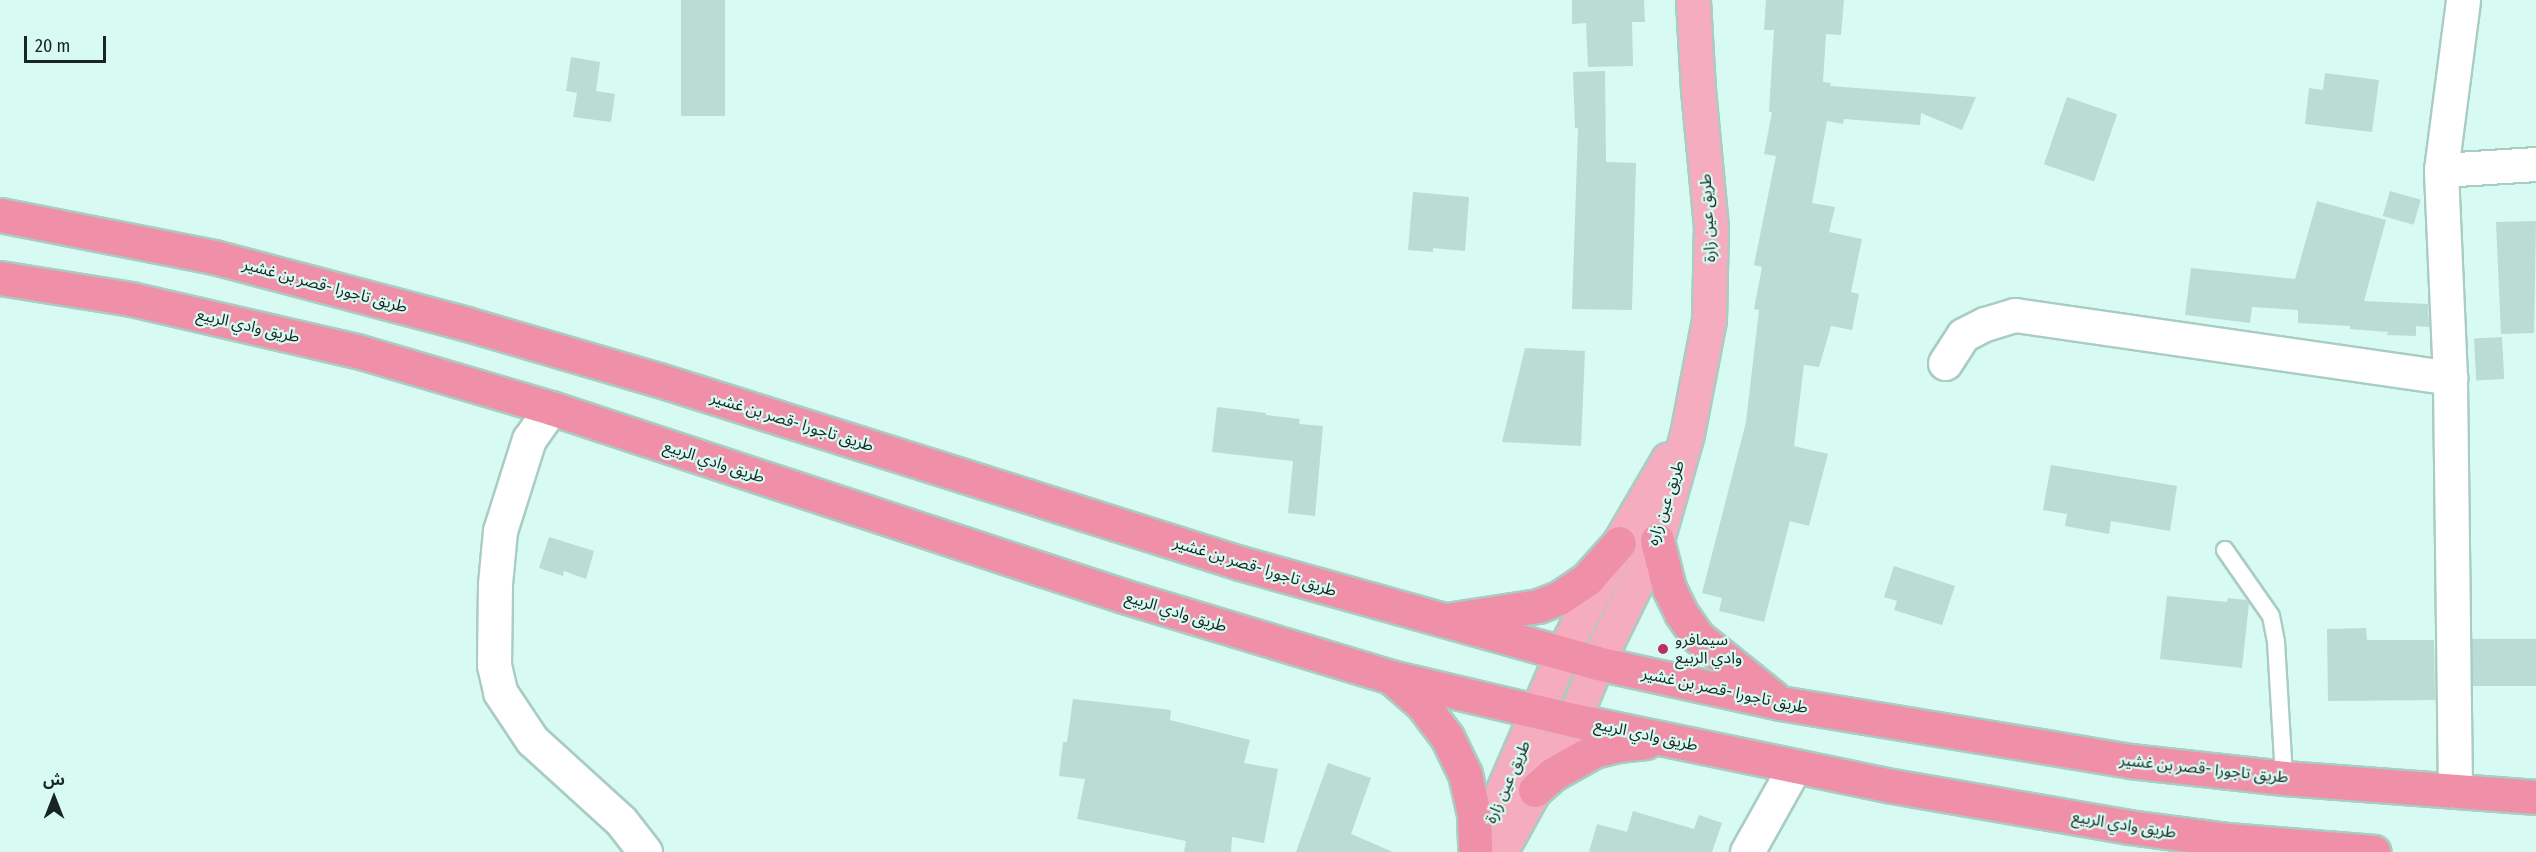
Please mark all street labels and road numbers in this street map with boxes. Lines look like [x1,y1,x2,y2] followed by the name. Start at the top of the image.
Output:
[1696,173,1720,263] street label: طريق عين زارة
[241,255,409,317] street label: طريق تاجورا -قصر بن غشير
[195,305,301,347] street label: طريق وادي الربيع
[708,388,876,456] street label: طريق تاجورا -قصر بن غشير
[661,437,767,487] street label: طريق وادي الربيع
[1643,458,1689,548] street label: طريق عين زاره
[1171,533,1339,601] street label: طريق تاجورا -قصر بن غشير
[1123,587,1229,637] street label: طريق وادي الربيع
[1640,664,1810,718] street label: طريق تاجورا -قصر بن غشير
[1593,715,1699,755] street label: طريق وادي الربيع
[1481,738,1535,826] street label: طريق عين زارة
[2119,751,2289,787] street label: طريق تاجورا -قصر بن غشير
[2071,807,2177,843] street label: طريق وادي الربيع

